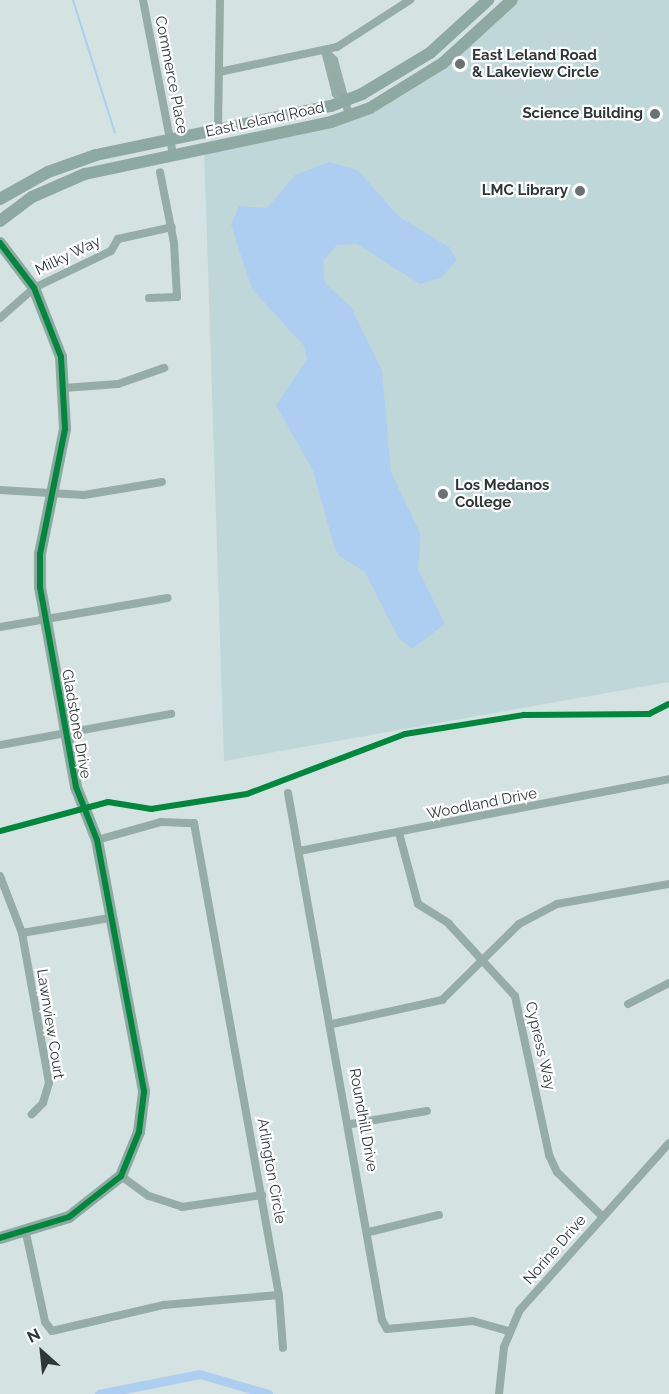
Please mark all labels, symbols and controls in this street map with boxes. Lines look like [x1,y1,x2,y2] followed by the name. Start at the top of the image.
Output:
[151,14,191,136] street label: Commerce Place
[472,46,599,81] place label: East Leland Road & Lakeview Circle
[453,57,467,71] marker: East Leland Road & Lakeview Circle
[204,99,326,141] street label: East Leland Road
[522,105,643,123] place label: Science Building
[648,107,662,121] marker: Science Building
[482,182,568,200] place label: LMC Library
[573,184,587,198] marker: LMC Library
[32,232,104,280] street label: Milky Way
[455,476,549,511] place label: Los Medanos College
[436,487,450,501] marker: Los Medanos College
[58,668,94,780] street label: Gladstone Drive
[425,784,539,824] street label: Woodland Drive
[32,967,68,1081] street label: Lawnview Court
[521,1000,559,1092] street label: Cypress Way
[345,1067,381,1173] street label: Roundhill Drive
[253,1117,289,1225] street label: Arlington Circle
[520,1212,590,1288] street label: Norine Drive
[12,1322,72,1382] north arrow
[24,1324,43,1347] text: N

